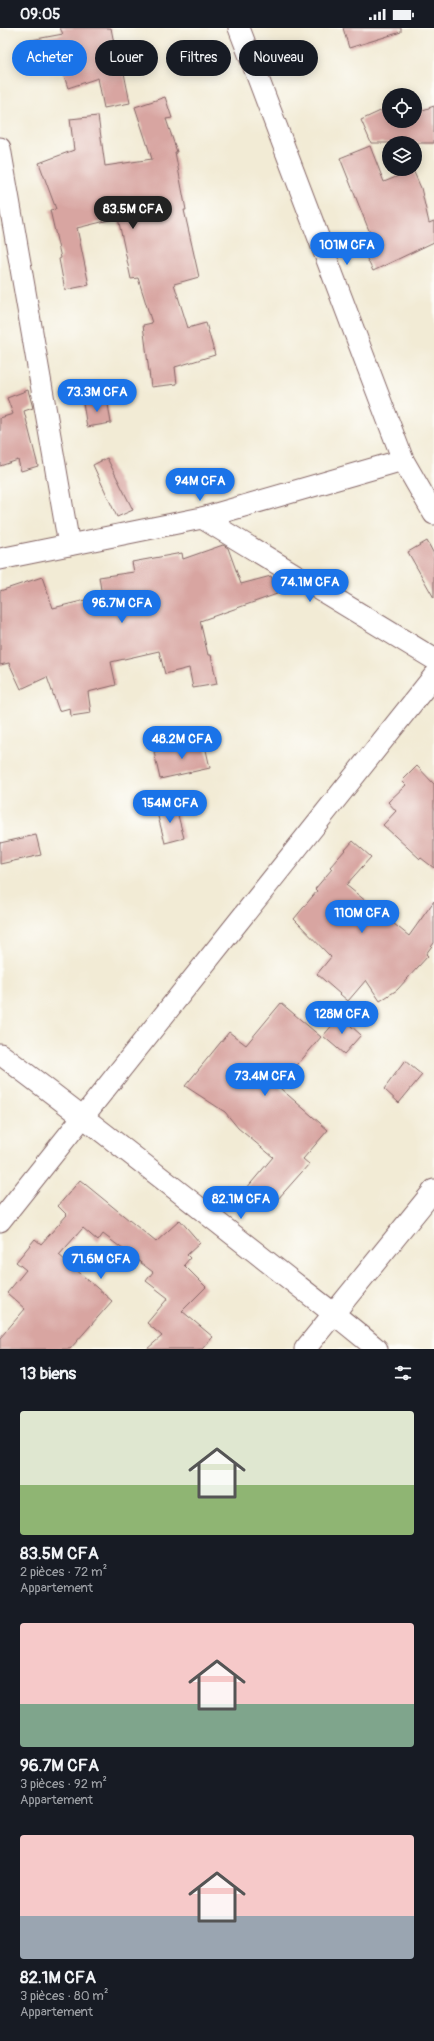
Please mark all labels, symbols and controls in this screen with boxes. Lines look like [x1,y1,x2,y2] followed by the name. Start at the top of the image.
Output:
[20,5,60,24] text: 09:05
[12,40,87,76] chip: Acheter
[95,40,158,76] chip: Louer
[166,40,231,76] chip: Filtres
[239,40,318,76] chip: Nouveau
[382,88,422,176] map controls
[382,88,422,128] button: locate
[382,136,422,176] button: layers
[87,196,179,230] pin: 83.5M CFA
[103,201,163,217] text: 83.5M CFA
[306,232,388,266] pin: 101M CFA
[319,237,375,253] text: 101M CFA
[51,379,143,413] pin: 73.3M CFA
[67,384,127,400] text: 73.3M CFA
[163,468,237,502] pin: 94M CFA
[175,473,225,489] text: 94M CFA
[264,569,356,603] pin: 74.1M CFA
[281,574,339,590] text: 74.1M CFA
[76,590,168,624] pin: 96.7M CFA
[92,595,152,611] text: 96.7M CFA
[136,726,228,760] pin: 48.2M CFA
[152,731,212,747] text: 48.2M CFA
[129,790,211,824] pin: 154M CFA
[142,795,198,811] text: 154M CFA
[321,900,403,934] pin: 110M CFA
[334,905,390,921] text: 110M CFA
[301,1001,383,1035] pin: 128M CFA
[314,1006,370,1022] text: 128M CFA
[219,1063,311,1097] pin: 73.4M CFA
[235,1068,295,1084] text: 73.4M CFA
[195,1186,287,1220] pin: 82.1M CFA
[212,1191,270,1207] text: 82.1M CFA
[55,1246,147,1280] pin: 71.6M CFA
[72,1251,130,1267] text: 71.6M CFA
[392,1362,414,1384] icon: filters
[20,1363,76,1384] text: 13 biens
[181,1437,253,1509] icon: home
[20,1543,99,1564] text: 83.5M CFA
[20,1564,107,1580] text: 2 pièces · 72 m²
[20,1580,93,1596] text: Appartement
[181,1649,253,1721] icon: home
[20,1755,99,1776] text: 96.7M CFA
[20,1776,107,1792] text: 3 pièces · 92 m²
[20,1792,93,1808] text: Appartement
[181,1861,253,1933] icon: home
[20,1967,96,1988] text: 82.1M CFA
[20,1988,108,2004] text: 3 pièces · 80 m²
[20,2004,93,2020] text: Appartement

